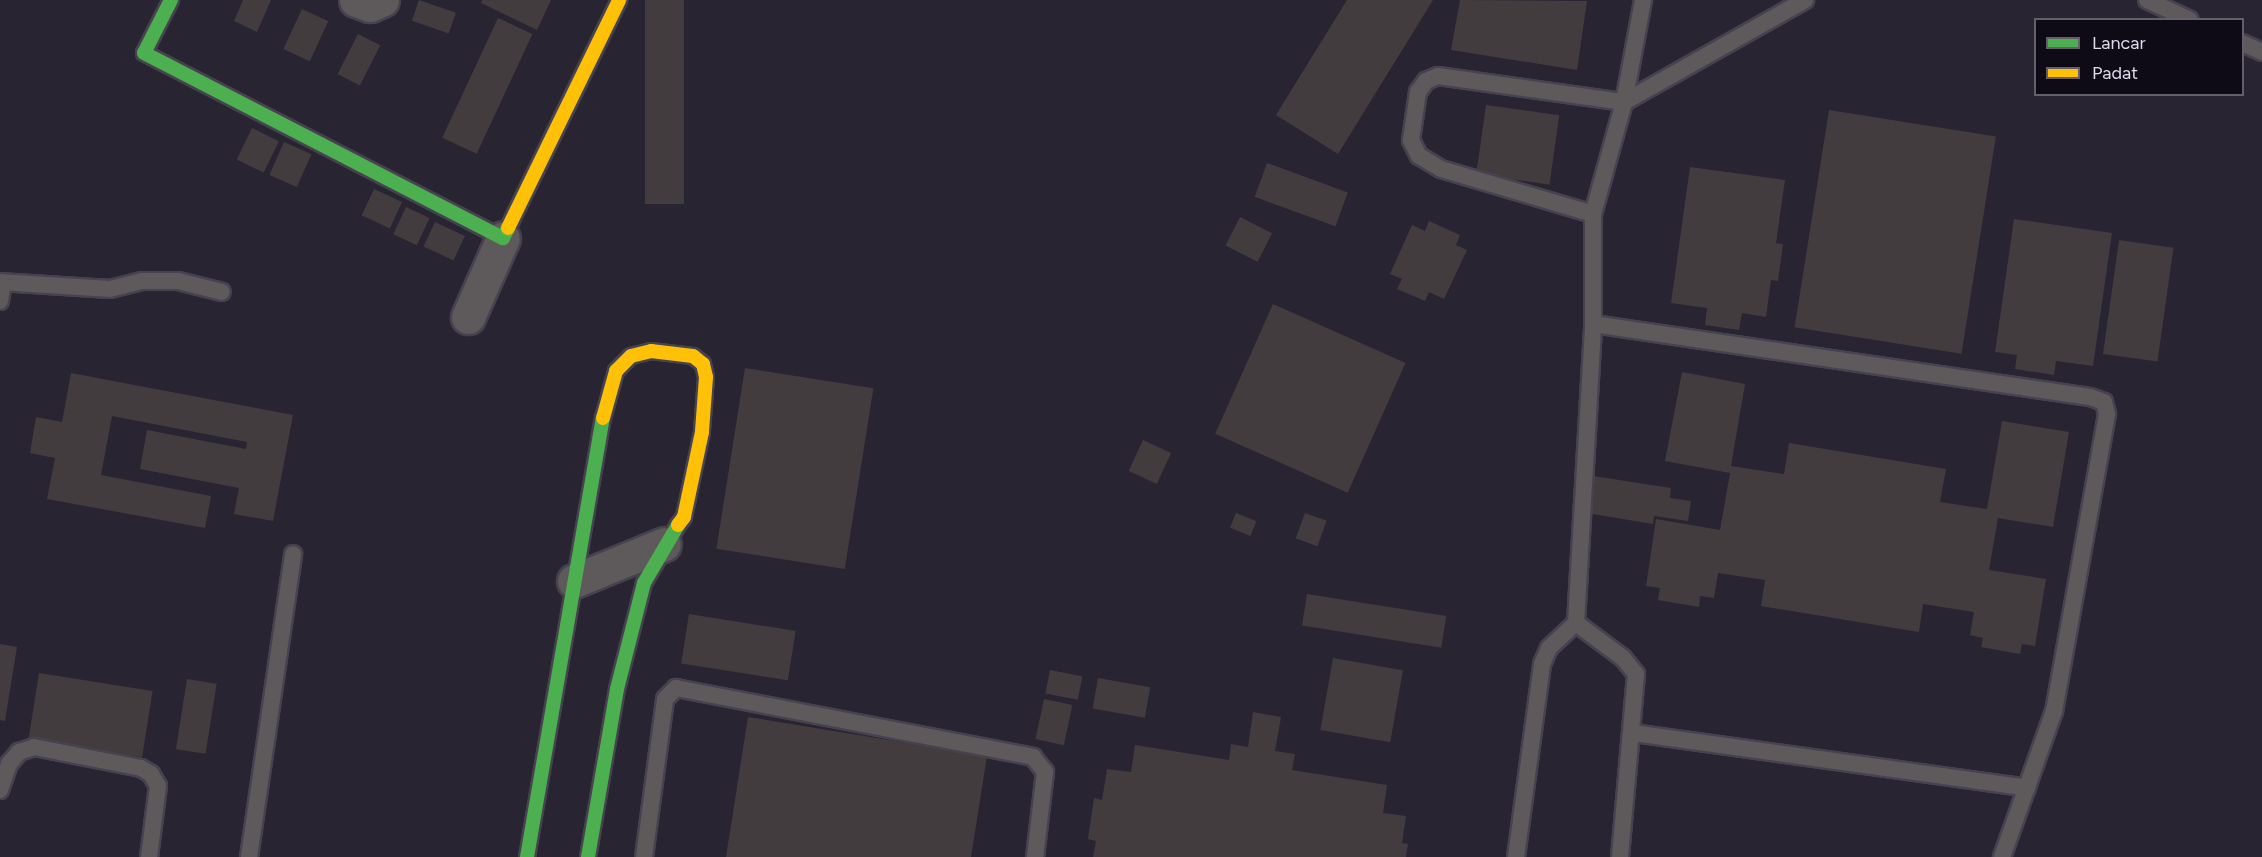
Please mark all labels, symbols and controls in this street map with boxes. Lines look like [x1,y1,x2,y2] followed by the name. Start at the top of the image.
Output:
[2034,18,2244,96] legend
[2092,32,2146,54] text: Lancar
[2092,62,2138,84] text: Padat

